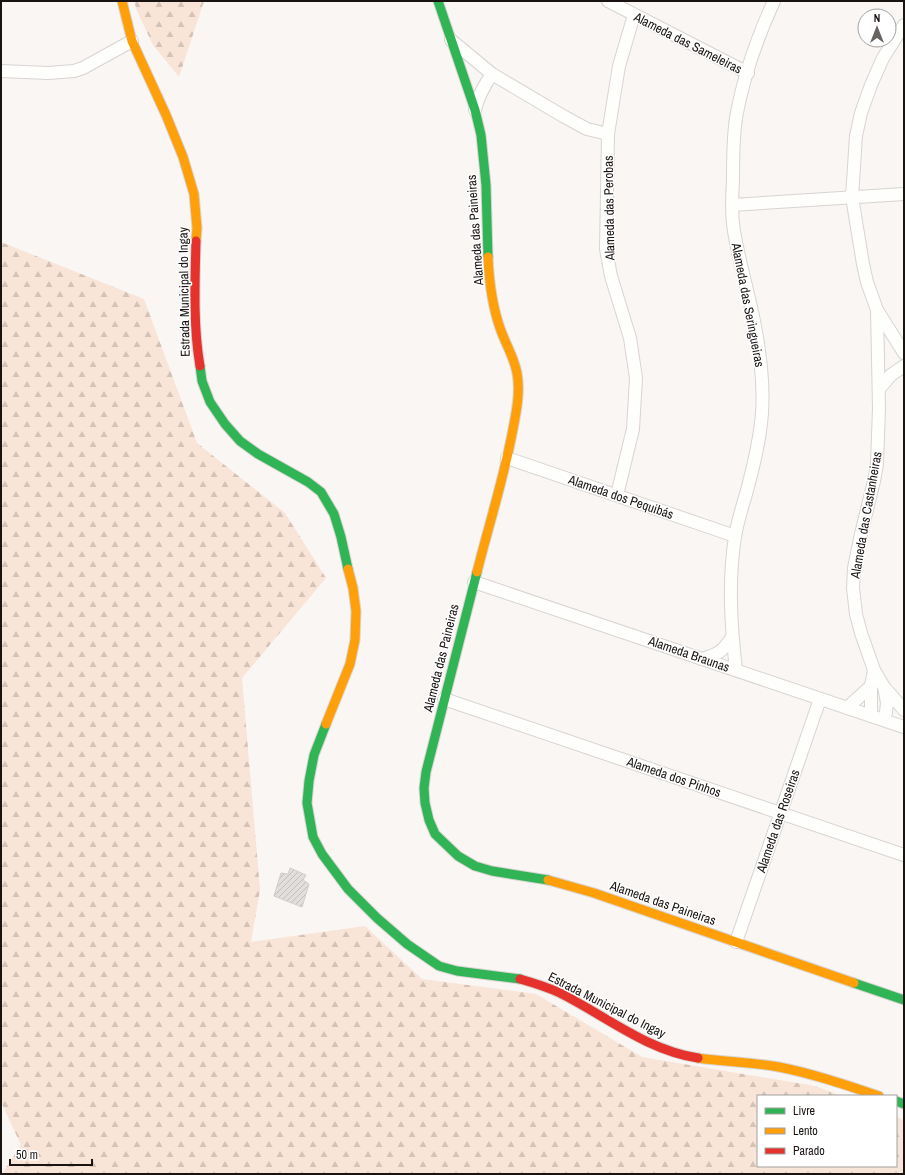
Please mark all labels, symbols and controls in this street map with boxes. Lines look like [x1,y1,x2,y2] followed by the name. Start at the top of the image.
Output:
[630,8,745,78] street label: Alameda das Sameleiras
[857,8,897,48] north arrow
[874,11,880,25] text: N
[600,155,618,262] street label: Alameda das Perobas
[463,174,487,287] street label: Alameda das Paineiras
[174,226,194,357] street label: Estrada Municipal do Ingay
[727,240,768,369] street label: Alameda das Seringueiras
[846,450,886,581] street label: Alameda das Castanheiras
[565,471,676,523] street label: Alameda dos Pequibás
[419,602,463,715] street label: Alameda das Paineiras
[645,632,732,676] street label: Alameda Braunas
[624,753,723,801] street label: Alameda dos Pinhos
[752,767,804,876] street label: Alameda das Roseiras
[607,877,718,929] street label: Alameda das Paineiras
[545,968,669,1042] street label: Estrada Municipal do Ingay
[757,1095,897,1167] legend
[793,1103,815,1119] text: Livre
[793,1123,818,1139] text: Lento
[10,1141,92,1167] scale bar
[793,1143,825,1159] text: Parado
[16,1147,38,1163] text: 50 m

